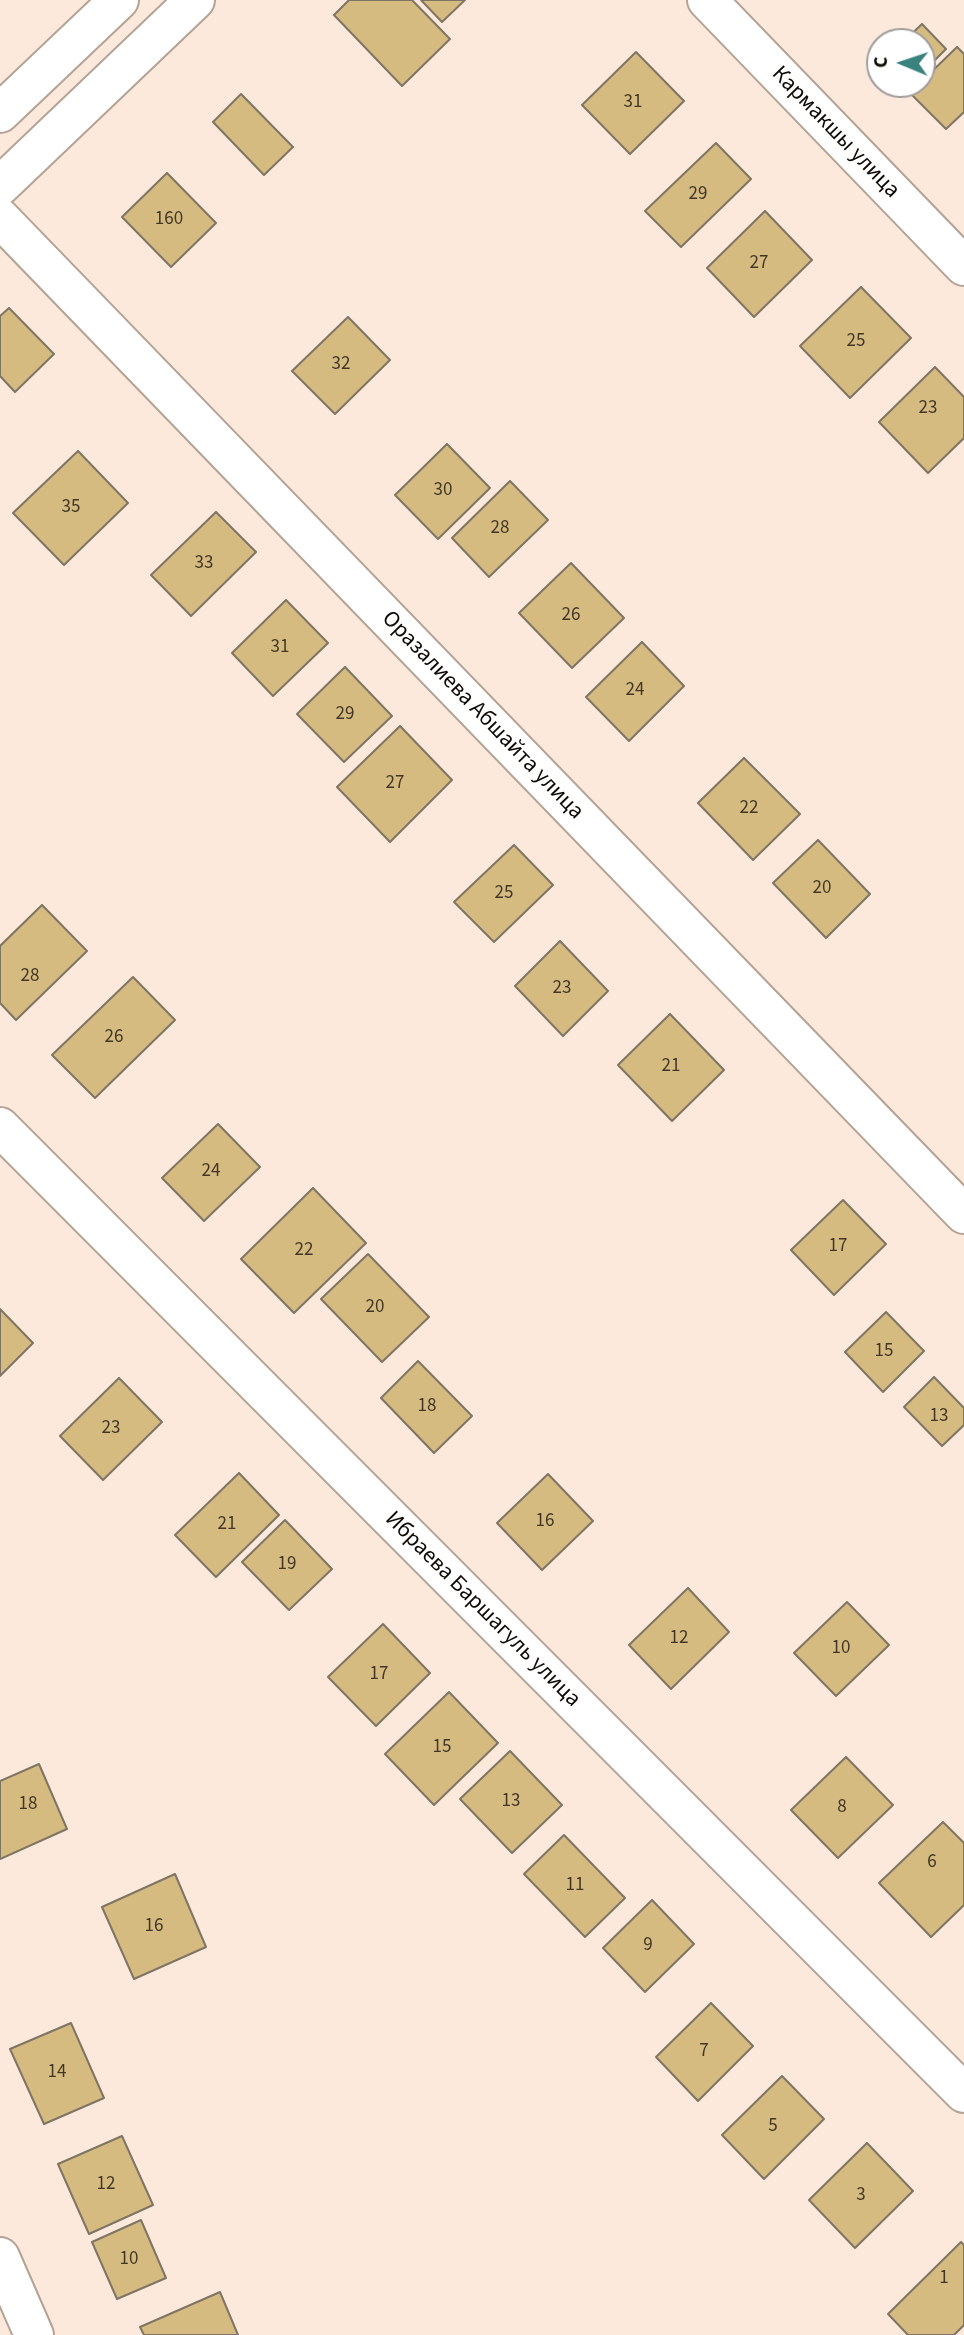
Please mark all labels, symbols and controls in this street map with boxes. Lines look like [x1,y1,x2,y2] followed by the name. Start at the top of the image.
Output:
[866,28,936,98] north arrow
[868,56,895,68] text: С
[765,61,905,205] street label: Кармакшы улица
[624,92,642,114] house number: 31
[689,184,707,206] house number: 29
[155,209,183,231] house number: 160
[750,253,768,275] house number: 27
[847,331,865,353] house number: 25
[332,354,350,376] house number: 32
[919,398,937,420] house number: 23
[434,480,452,502] house number: 30
[62,497,80,519] house number: 35
[491,518,509,540] house number: 28
[195,553,213,575] house number: 33
[562,605,580,627] house number: 26
[375,606,589,826] street label: Оразалиева Абшайта улица
[271,637,289,659] house number: 31
[626,680,644,702] house number: 24
[336,704,354,726] house number: 29
[386,773,404,795] house number: 27
[740,798,758,820] house number: 22
[813,878,831,900] house number: 20
[495,883,513,905] house number: 25
[21,966,39,988] house number: 28
[553,978,571,1000] house number: 23
[105,1027,123,1049] house number: 26
[662,1056,680,1078] house number: 21
[202,1161,220,1183] house number: 24
[829,1236,847,1258] house number: 17
[295,1240,313,1262] house number: 22
[366,1297,384,1319] house number: 20
[875,1341,893,1363] house number: 15
[418,1396,436,1418] house number: 18
[930,1406,948,1428] house number: 13
[102,1418,120,1440] house number: 23
[378,1506,586,1714] street label: Ибраева Баршагуль улица
[536,1511,554,1533] house number: 16
[218,1514,236,1536] house number: 21
[278,1554,296,1576] house number: 19
[670,1628,688,1650] house number: 12
[832,1638,850,1660] house number: 10
[370,1664,388,1686] house number: 17
[433,1737,451,1759] house number: 15
[502,1791,520,1813] house number: 13
[19,1794,37,1816] house number: 18
[837,1797,847,1819] house number: 8
[927,1852,937,1874] house number: 6
[566,1875,584,1897] house number: 11
[145,1916,163,1938] house number: 16
[643,1935,653,1957] house number: 9
[699,2041,709,2063] house number: 7
[48,2062,66,2084] house number: 14
[768,2116,778,2138] house number: 5
[97,2174,115,2196] house number: 12
[856,2185,866,2207] house number: 3
[120,2249,138,2271] house number: 10
[939,2268,949,2290] house number: 1

